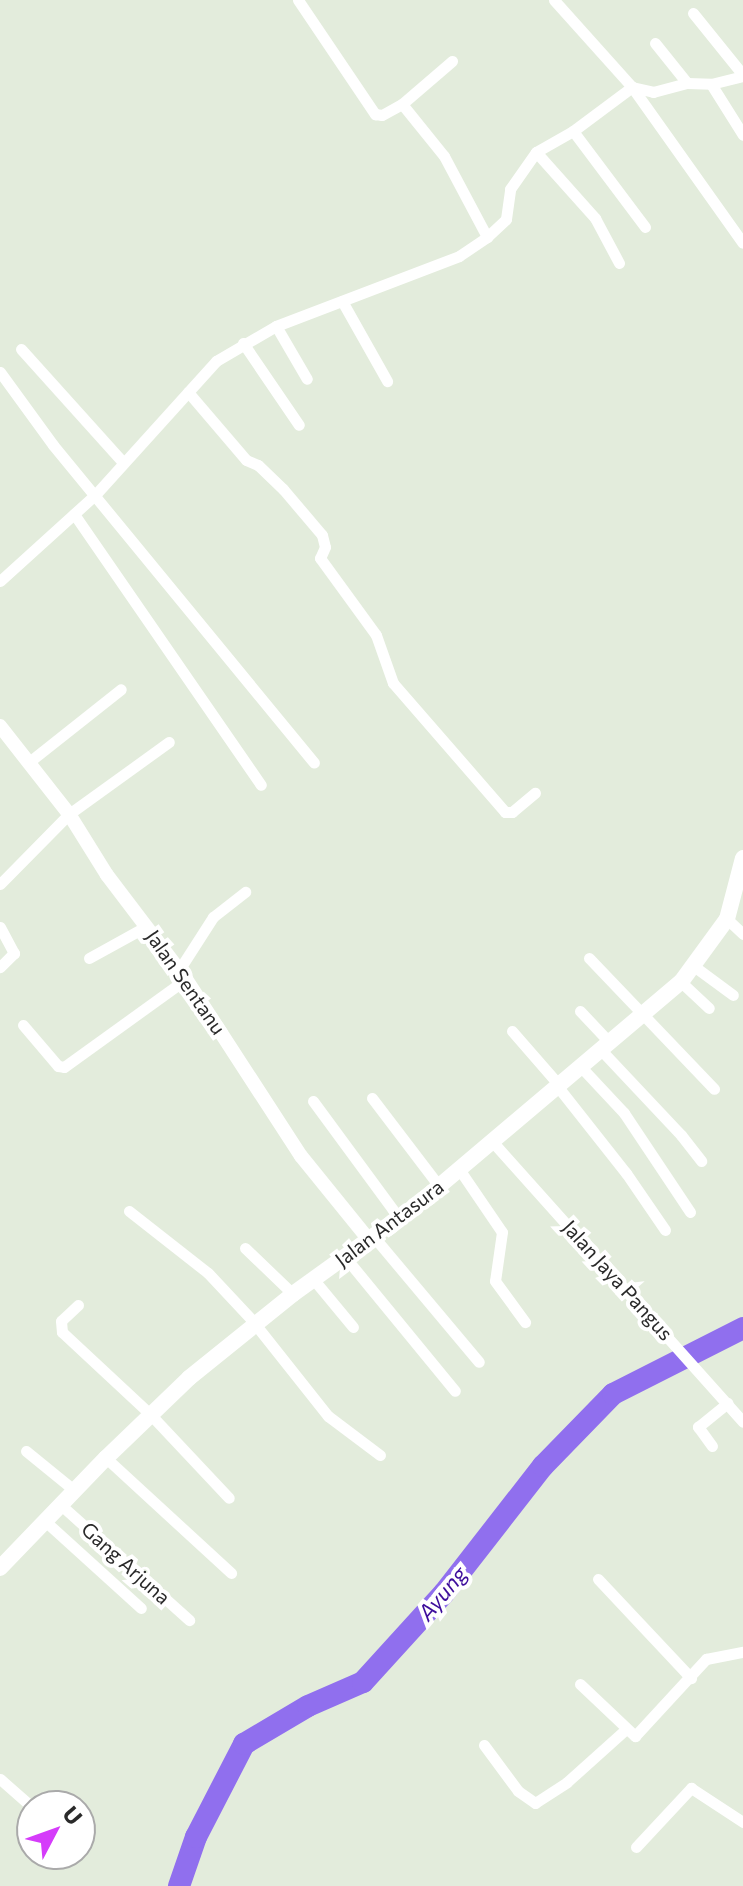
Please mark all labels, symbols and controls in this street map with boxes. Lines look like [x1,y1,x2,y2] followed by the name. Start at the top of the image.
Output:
[141,925,231,1039] street label: Jalan Sentanu
[330,1174,448,1272] street label: Jalan Antasura
[558,1215,678,1345] street label: Jalan Jaya Pangus
[77,1517,175,1609] street label: Gang Arjuna
[412,1561,472,1625] water label: Ayung
[16,1790,96,1870] north arrow
[58,1800,88,1830] text: U

